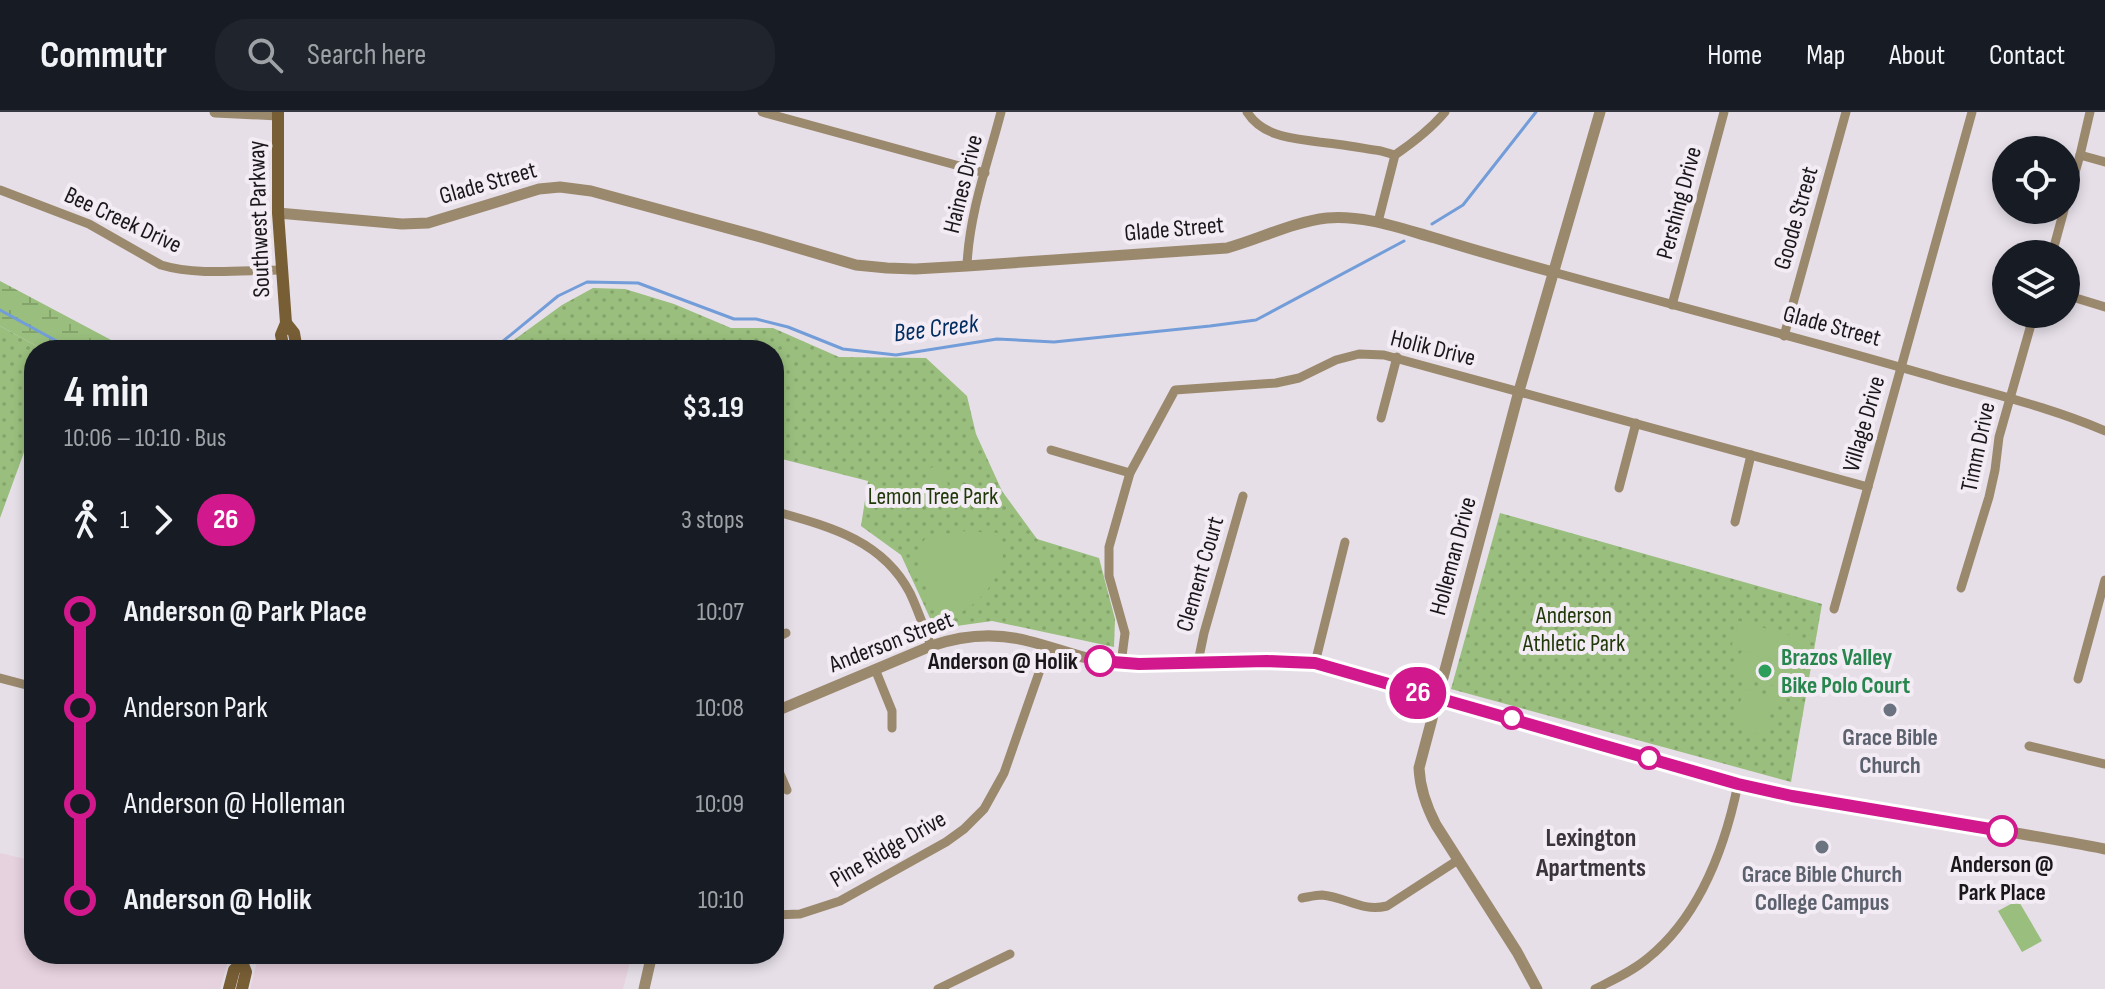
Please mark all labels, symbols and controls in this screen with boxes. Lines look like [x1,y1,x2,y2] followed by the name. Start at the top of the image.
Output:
[215,19,775,91] search box
[40,33,167,78] text: Commutr
[243,33,287,77] icon: search
[307,37,426,73] text: Search here
[1707,39,1762,72] text: Home
[1806,39,1845,72] text: Map
[1889,39,1945,72] text: About
[1989,39,2065,72] text: Contact
[937,132,989,236] street label: Haines Drive
[1992,136,2080,328] map controls
[1992,136,2080,224] button: locate
[242,140,276,298] street label: Southwest Parkway
[1650,144,1708,262] street label: Pershing Drive
[436,155,540,211] street label: Glade Street
[1767,163,1825,273] street label: Goode Street
[60,180,186,260] street label: Bee Creek Drive
[1123,210,1225,248] street label: Glade Street
[1992,240,2080,328] button: layers
[1780,299,1884,353] street label: Glade Street
[892,308,981,350] water label: Bee Creek
[1388,323,1478,373] street label: Holik Drive
[64,366,149,419] text: 4 min
[1837,373,1891,475] street label: Village Drive
[682,390,744,426] text: $3.19
[1954,400,2002,494] street label: Timm Drive
[64,423,226,454] text: 10:06 – 10:10 · Bus
[868,482,998,511] park label: Lemon Tree Park
[1423,494,1483,618] street label: Holleman Drive
[64,498,108,542] icon: walk
[141,498,185,542] icon: forward
[213,503,239,536] text: 26
[120,505,129,536] text: 1
[681,505,744,536] text: 3 stops
[1170,513,1230,635] street label: Clement Court
[124,594,367,630] text: Anderson @ Park Place
[697,597,744,628] text: 10:07
[1522,601,1625,658] park label: Anderson Athletic Park
[824,605,957,679] street label: Anderson Street
[1781,643,1910,700] place label: Brazos Valley Bike Polo Court
[1085,646,1115,676] marker: Anderson @ Holik
[927,647,1078,676] place label: Anderson @ Holik
[1756,662,1774,680] marker: Brazos Valley Bike Polo Court
[1382,667,1454,719] line badge: 26
[1405,676,1431,709] text: 26
[124,690,268,726] text: Anderson Park
[696,693,744,724] text: 10:08
[1881,701,1899,719] marker: Grace Bible Church
[1501,707,1523,729] unlabelled marker
[1842,723,1938,780] place label: Grace Bible Church
[1638,747,1660,769] unlabelled marker
[124,786,346,822] text: Anderson @ Holleman
[696,789,744,820] text: 10:09
[825,804,951,894] street label: Pine Ridge Drive
[1987,816,2017,846] marker: Anderson @ Park Place
[1535,823,1646,884] district label: Lexington Apartments
[1813,838,1831,856] marker: Grace Bible Church College Campus
[1950,850,2053,907] place label: Anderson @ Park Place
[1742,860,1902,917] place label: Grace Bible Church College Campus
[124,882,312,918] text: Anderson @ Holik
[698,885,744,916] text: 10:10

